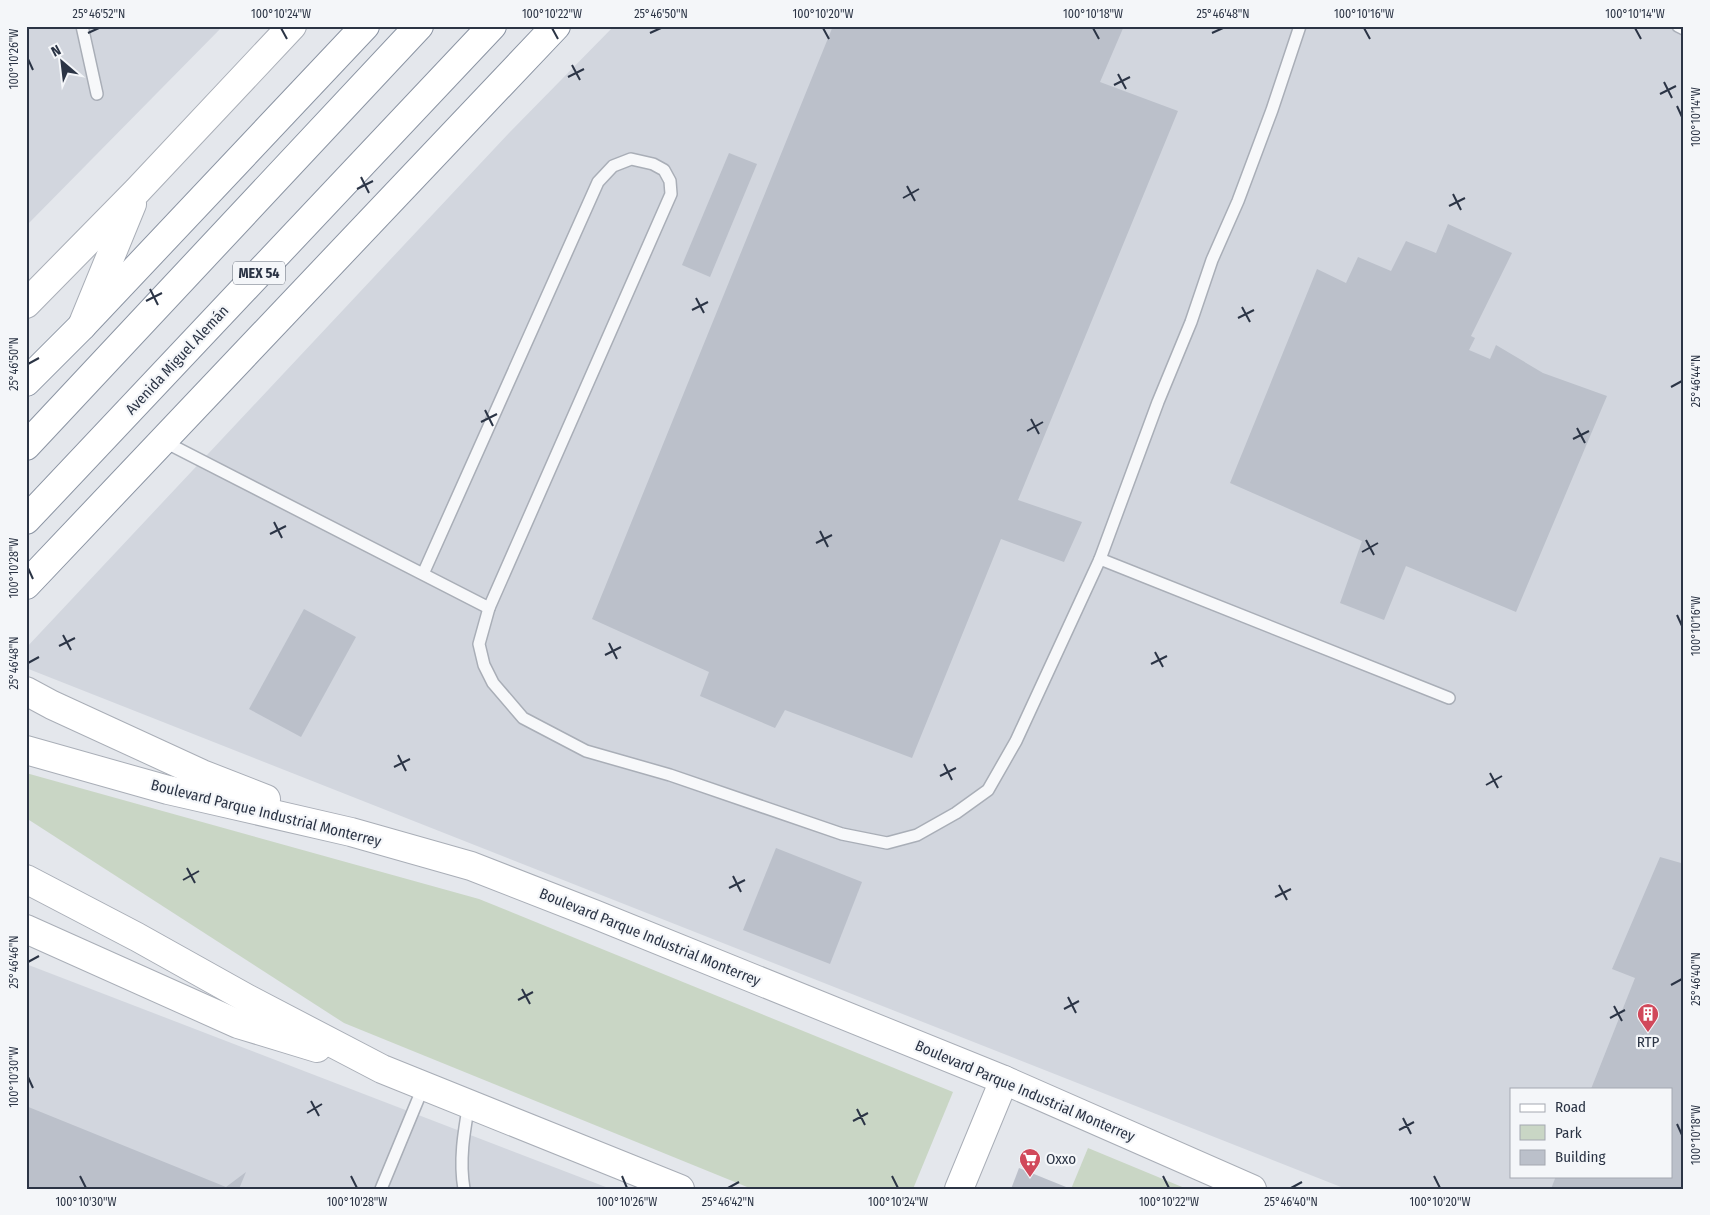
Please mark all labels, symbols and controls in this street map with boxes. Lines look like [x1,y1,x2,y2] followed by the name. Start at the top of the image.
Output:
[73,7,125,21] text: 25°46'52"N
[251,7,311,21] text: 100°10'24"W
[522,7,582,21] text: 100°10'22"W
[634,7,688,21] text: 25°46'50"N
[793,7,854,21] text: 100°10'20"W
[1063,7,1123,21] text: 100°10'18"W
[1196,7,1250,21] text: 25°46'48"N
[1334,7,1394,21] text: 100°10'16"W
[1605,7,1665,21] text: 100°10'14"W
[7,29,21,89] text: 100°10'26"W
[38,38,88,88] north arrow
[48,41,64,60] text: N
[1689,87,1703,147] text: 100°10'14"W
[233,262,285,284] road number: MEX 54
[122,302,232,418] street label: Avenida Miguel Alemán
[7,337,21,391] text: 25°46'50"N
[1689,355,1703,407] text: 25°46'44"N
[7,538,21,598] text: 100°10'28"W
[1689,596,1703,656] text: 100°10'16"W
[7,636,21,690] text: 25°46'48"N
[149,776,383,850] street label: Boulevard Parque Industrial Monterrey
[537,884,763,990] street label: Boulevard Parque Industrial Monterrey
[7,935,21,989] text: 25°46'46"N
[1689,952,1703,1006] text: 25°46'40"N
[1636,1002,1660,1033] building icon: RTP
[1637,1033,1659,1051] place label: RTP
[912,1036,1138,1146] street label: Boulevard Parque Industrial Monterrey
[7,1046,21,1108] text: 100°10'30"W
[1510,1088,1672,1178] legend
[1555,1098,1586,1116] text: Road
[1689,1105,1703,1165] text: 100°10'18"W
[1555,1124,1582,1142] text: Park
[1018,1147,1042,1178] supermarket icon: Oxxo
[1555,1148,1606,1166] text: Building
[1046,1150,1076,1168] place label: Oxxo
[55,1195,117,1209] text: 100°10'30"W
[327,1195,387,1209] text: 100°10'28"W
[597,1195,657,1209] text: 100°10'26"W
[702,1195,754,1209] text: 25°46'42"N
[868,1195,928,1209] text: 100°10'24"W
[1139,1195,1199,1209] text: 100°10'22"W
[1264,1195,1318,1209] text: 25°46'40"N
[1410,1195,1471,1209] text: 100°10'20"W

